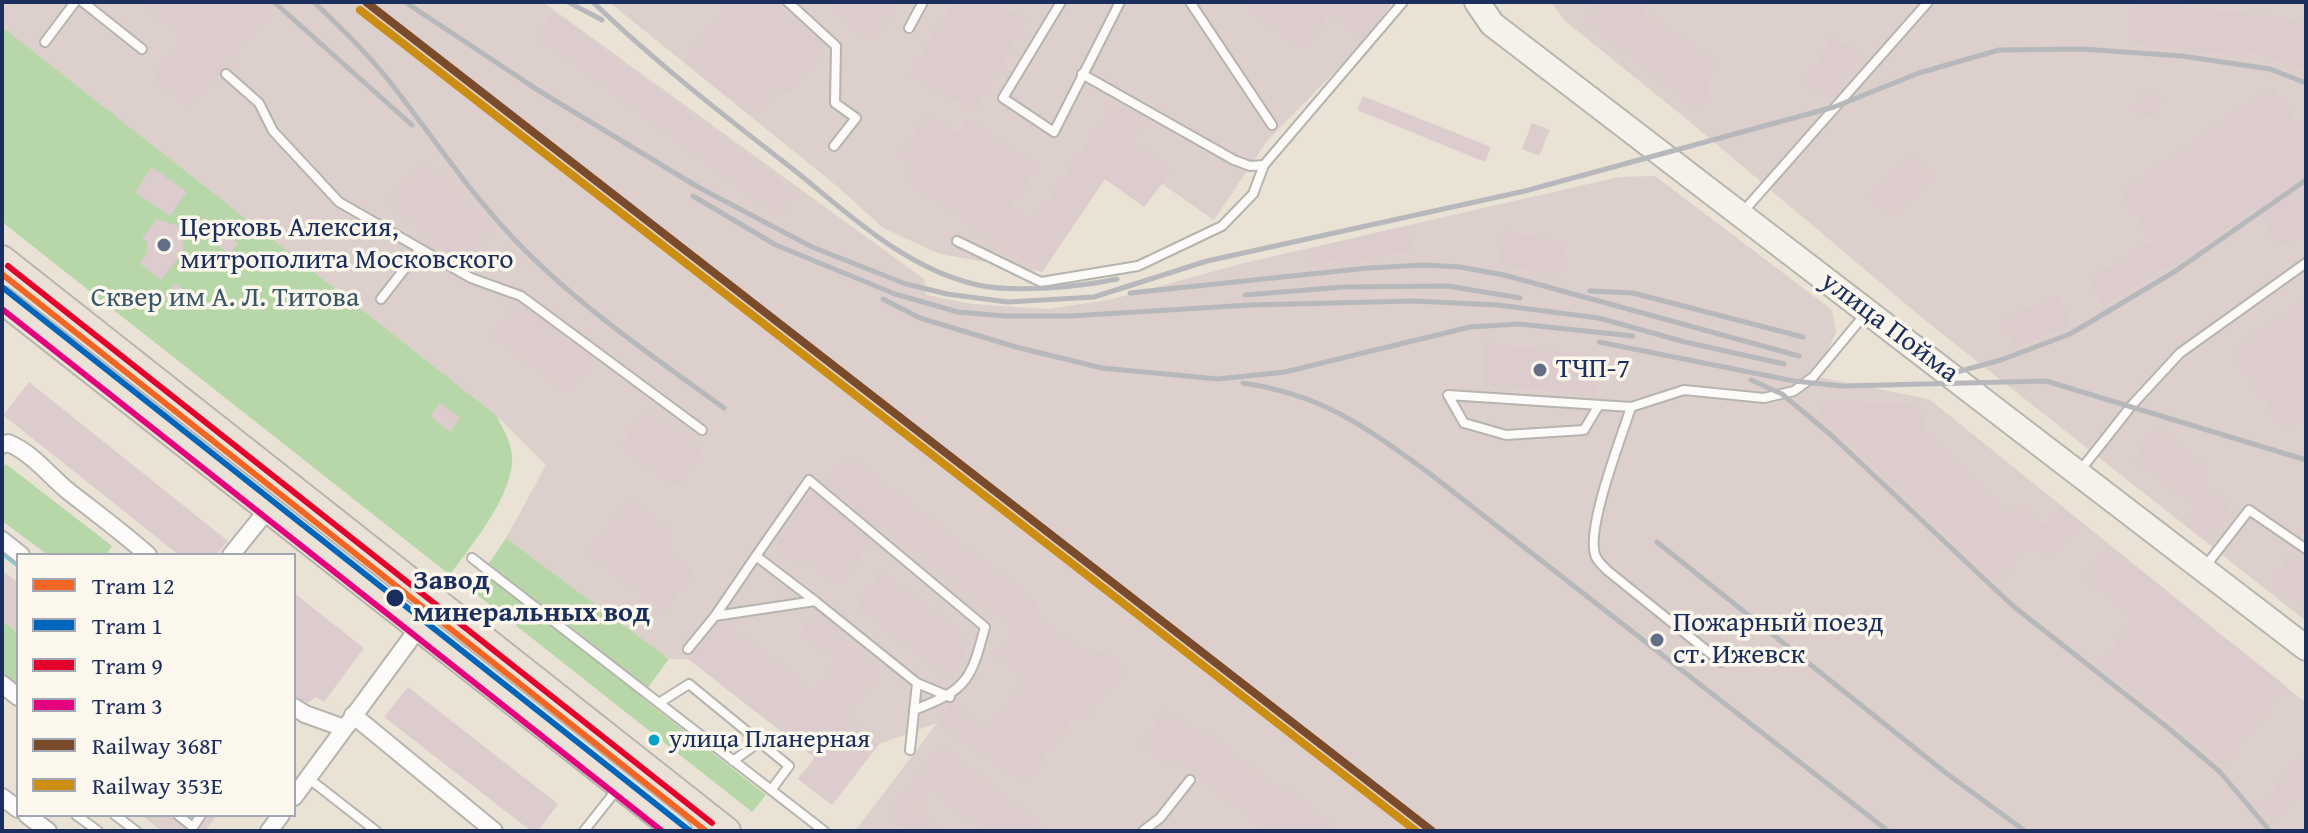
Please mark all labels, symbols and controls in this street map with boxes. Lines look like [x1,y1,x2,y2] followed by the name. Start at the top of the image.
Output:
[180,212,513,278] place label: Церковь Алексия, митрополита Московского
[155,236,173,254] marker: Церковь Алексия, митрополита Московского
[1813,265,1965,391] street label: улица Пойма
[91,282,359,316] park label: Сквер им А. Л. Титова
[1556,353,1630,387] place label: ТЧП-7
[1531,361,1549,379] marker: ТЧП-7
[16,553,296,817] legend
[413,565,650,631] place label: Завод минеральных вод
[92,568,174,603] text: Tram 12
[384,587,406,609] marker: Завод минеральных вод
[1673,607,1884,673] place label: Пожарный поезд ст. Ижевск
[92,608,163,643] text: Tram 1
[1648,631,1666,649] marker: Пожарный поезд ст. Ижевск
[92,648,163,683] text: Tram 9
[92,688,163,723] text: Tram 3
[669,724,870,756] place label: улица Планерная
[92,728,222,763] text: Railway 368Г
[646,732,662,748] marker: улица Планерная
[92,768,223,803] text: Railway 353Е

